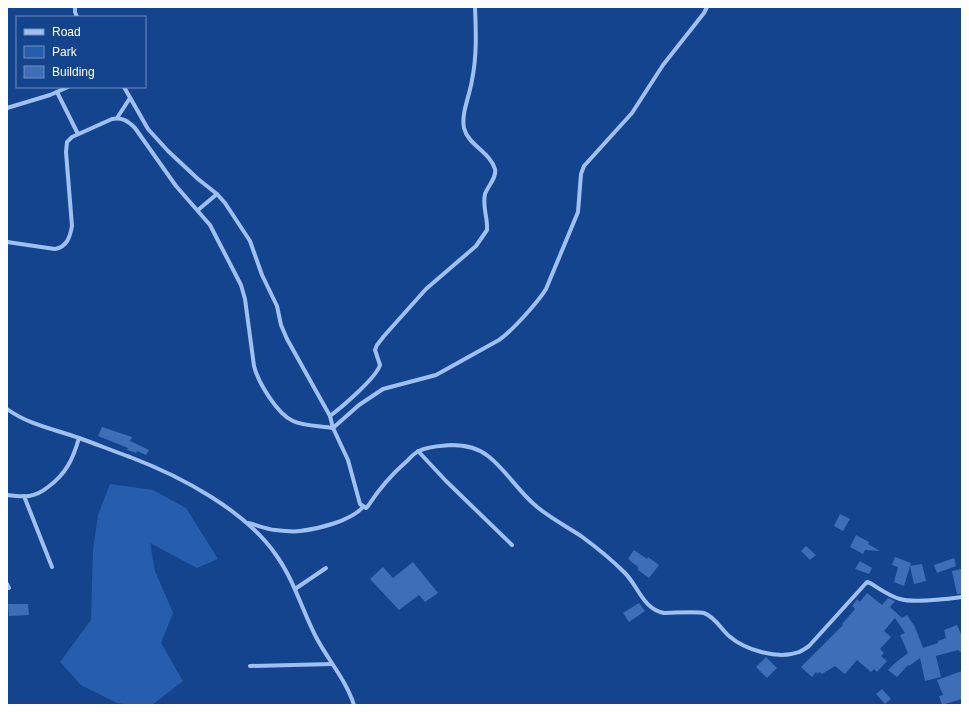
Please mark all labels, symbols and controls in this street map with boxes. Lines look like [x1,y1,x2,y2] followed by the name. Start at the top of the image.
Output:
[16,16,146,88] legend
[52,25,81,39] text: Road
[52,45,78,59] text: Park
[52,65,95,79] text: Building

